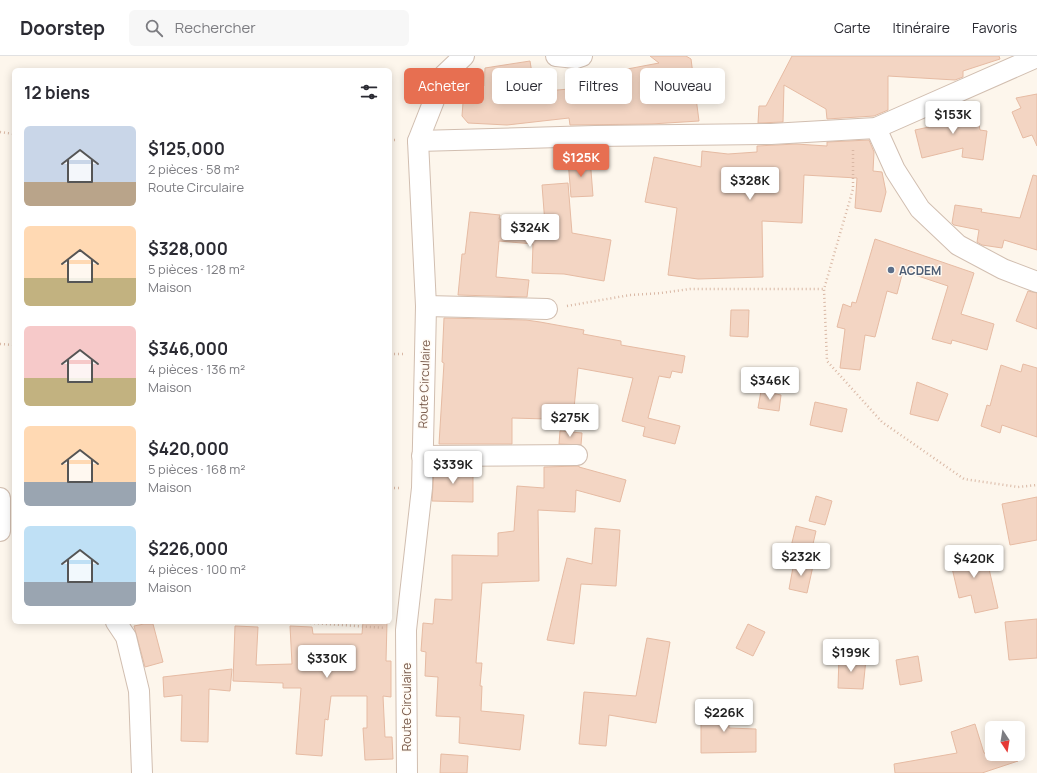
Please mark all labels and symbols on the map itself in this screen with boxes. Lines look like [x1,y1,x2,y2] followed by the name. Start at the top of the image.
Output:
[925,101,981,135] pin: $153K
[553,144,609,178] pin: $125K
[722,167,778,201] pin: $328K
[502,214,558,248] pin: $324K
[899,262,941,279] place label: ACDEM
[886,265,896,275] marker: ACDEM
[414,339,434,429] street label: Route Circulaire
[742,367,798,401] pin: $346K
[542,404,598,438] pin: $275K
[425,451,481,485] pin: $339K
[773,543,829,577] pin: $232K
[946,545,1002,579] pin: $420K
[823,639,879,673] pin: $199K
[299,645,355,679] pin: $330K
[398,663,415,751] street label: Route Circulaire
[696,699,752,733] pin: $226K
[985,721,1025,761] north arrow

